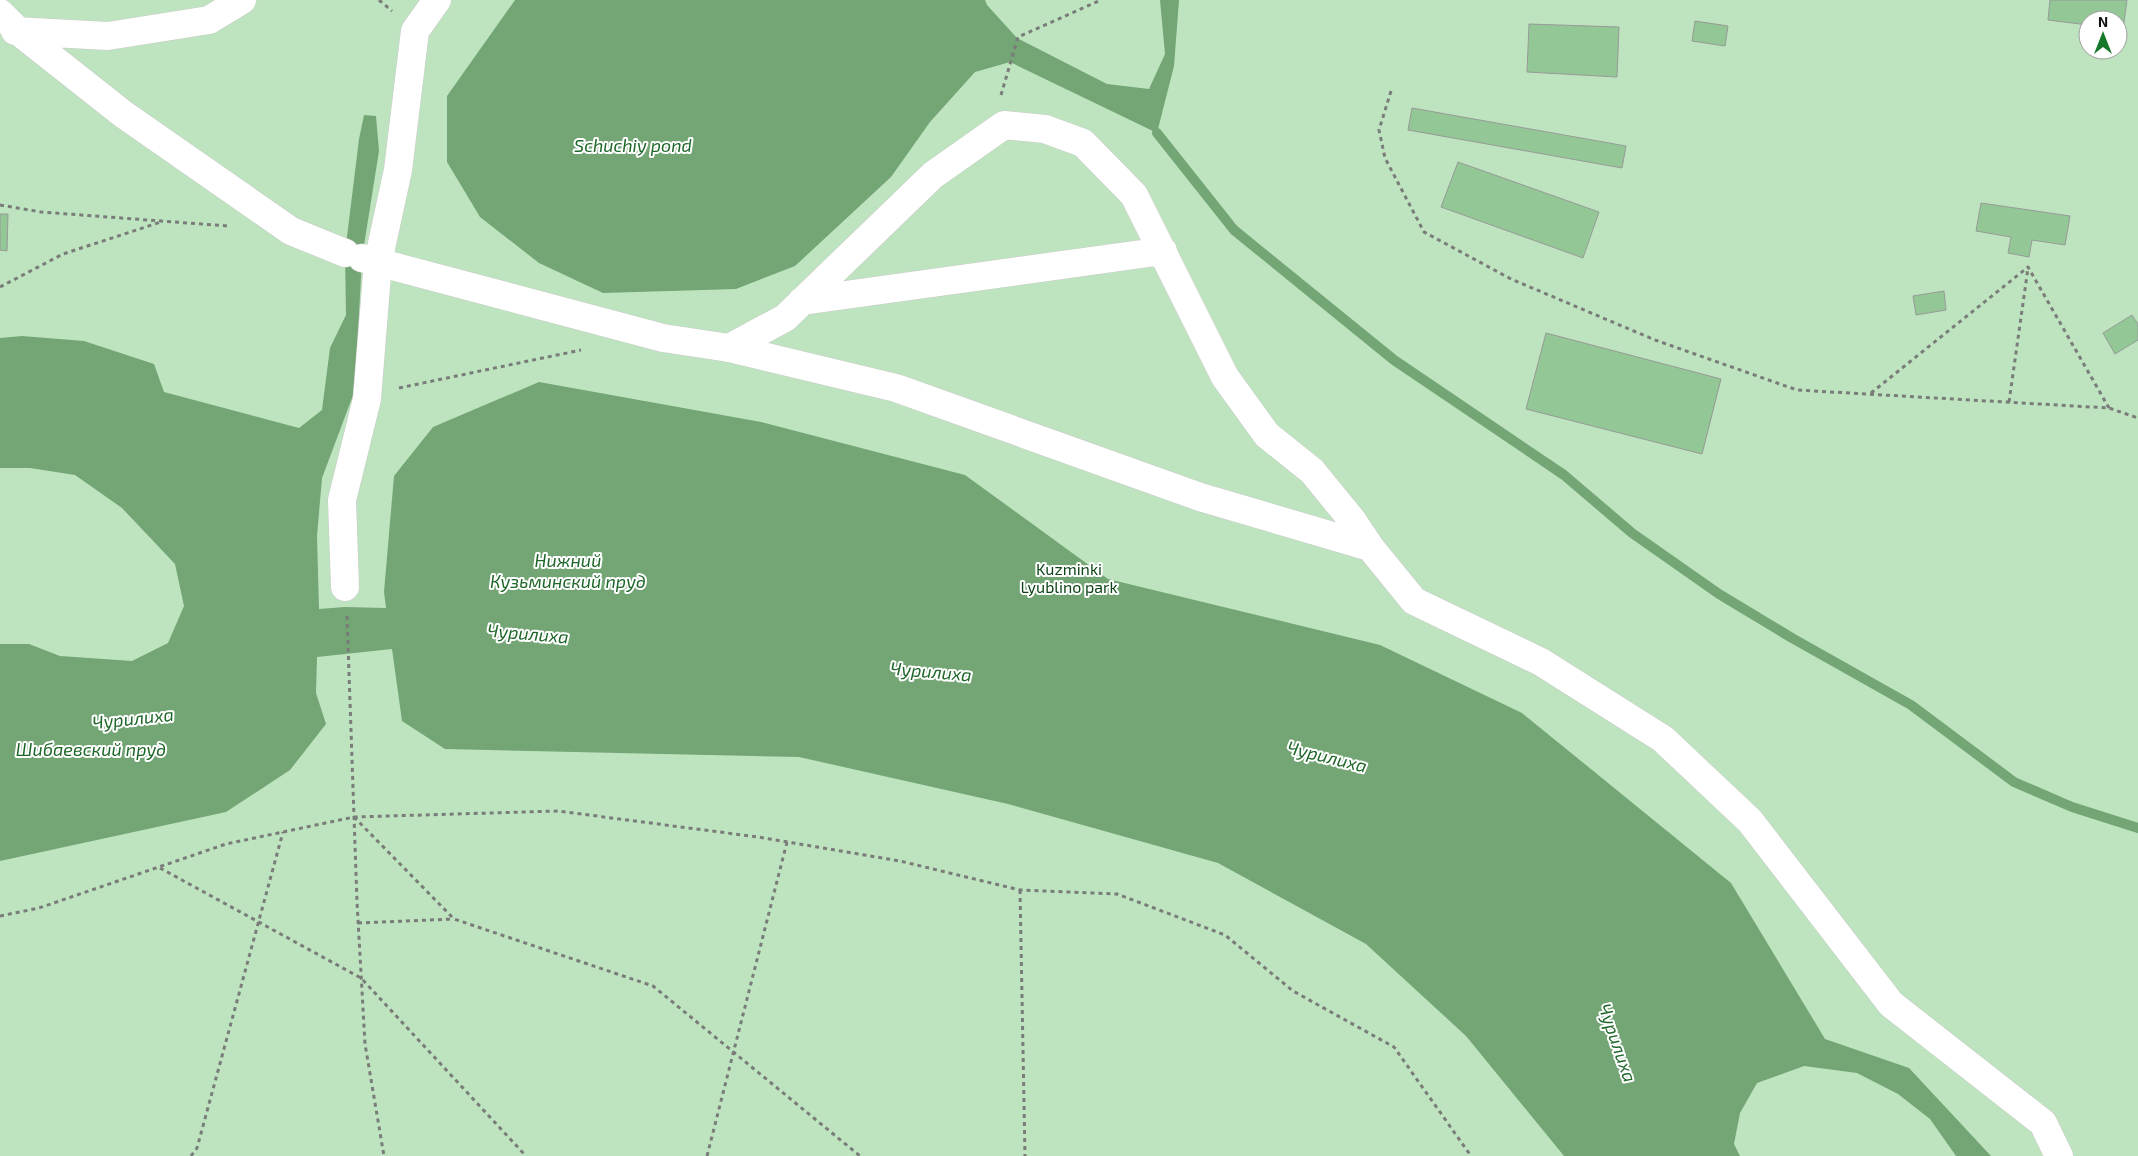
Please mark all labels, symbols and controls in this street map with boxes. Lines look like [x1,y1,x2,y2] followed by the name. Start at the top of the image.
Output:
[2078,10,2128,60] north arrow
[2098,13,2108,30] text: N
[574,134,692,156] water label: Schuchiy pond
[490,549,646,592] water label: Нижний Кузьминский пруд
[1020,559,1118,596] park label: Kuzminki Lyublino park
[486,618,570,648] water label: Чурилиха
[889,656,973,686] water label: Чурилиха
[91,703,175,733] water label: Чурилиха
[1285,735,1370,777] water label: Чурилиха
[16,738,166,760] water label: Шибаевский пруд
[1594,1000,1642,1085] water label: Чурилиха

